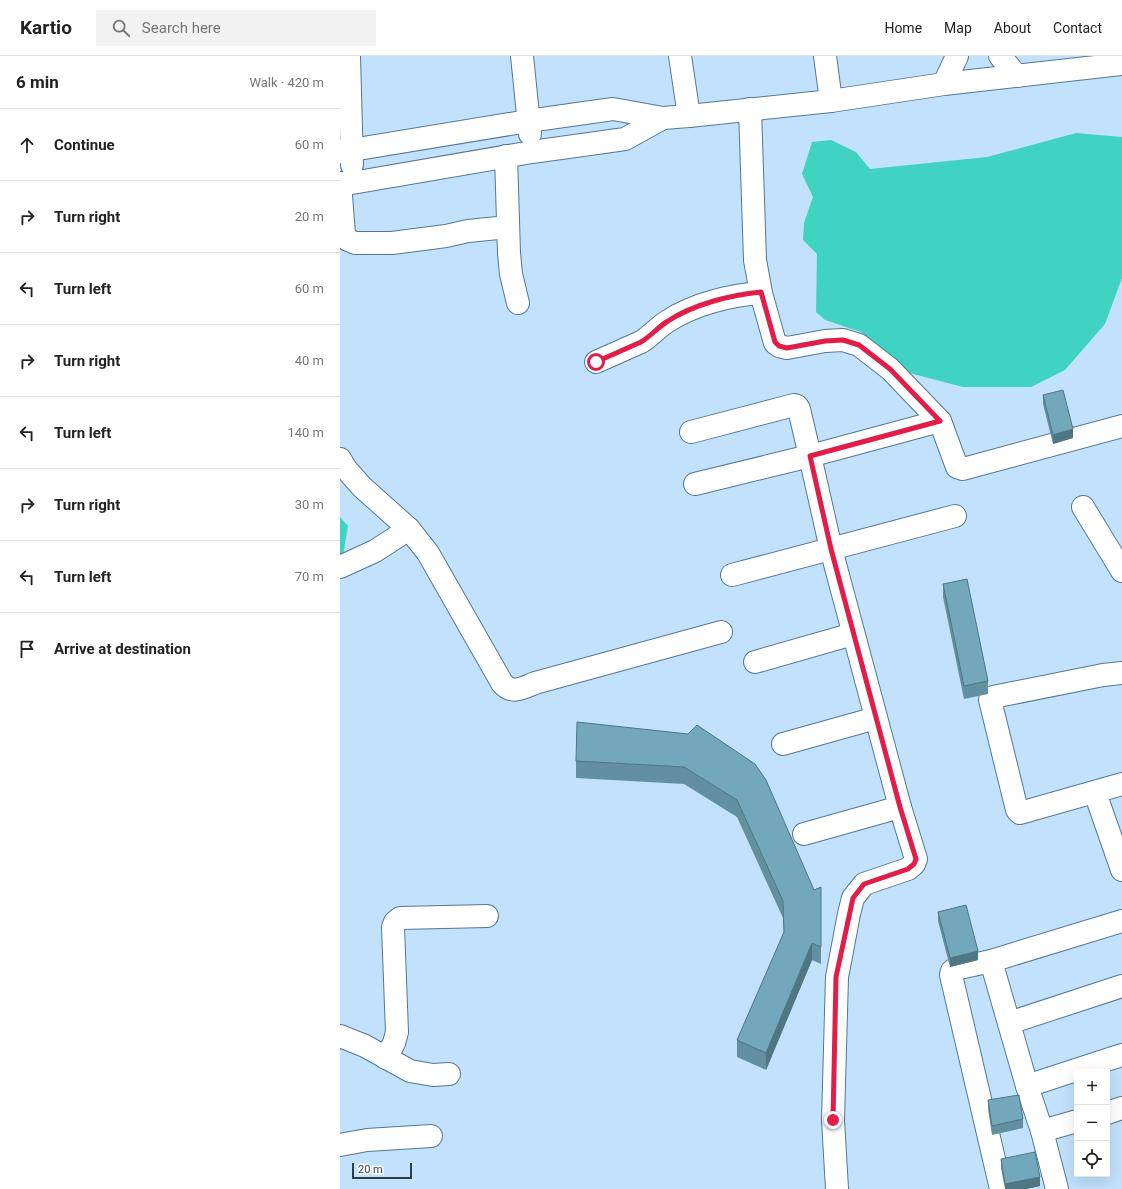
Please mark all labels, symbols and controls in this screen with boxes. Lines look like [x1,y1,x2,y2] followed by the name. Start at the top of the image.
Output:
[96,10,376,46] search box
[20,16,72,39] text: Kartio
[110,17,132,39] icon: search
[142,19,221,37] text: Search here
[884,20,922,36] text: Home
[944,20,972,36] text: Map
[994,20,1031,36] text: About
[1053,20,1102,36] text: Contact
[16,72,59,92] text: 6 min
[249,75,324,90] text: Walk · 420 m
[16,134,38,156] icon: ahead
[54,136,115,154] text: Continue
[295,137,324,152] text: 60 m
[16,206,38,228] icon: right
[54,208,120,226] text: Turn right
[295,209,324,224] text: 20 m
[16,278,38,300] icon: left
[54,280,111,298] text: Turn left
[295,281,324,296] text: 60 m
[16,350,38,372] icon: right
[54,352,120,370] text: Turn right
[295,353,324,368] text: 40 m
[587,353,605,371] route start
[16,422,38,444] icon: left
[54,424,111,442] text: Turn left
[287,425,324,440] text: 140 m
[16,494,38,516] icon: right
[54,496,120,514] text: Turn right
[295,497,324,512] text: 30 m
[16,566,38,588] icon: left
[54,568,111,586] text: Turn left
[295,569,324,584] text: 70 m
[16,638,38,660] icon: arrive
[54,640,191,658] text: Arrive at destination
[1074,1069,1110,1177] map controls
[1074,1069,1110,1105] button: +
[1074,1105,1110,1141] button: −
[824,1111,842,1129] route end
[1074,1141,1110,1177] button: locate
[352,1161,412,1180] scale bar
[358,1163,383,1176] text: 20 m

